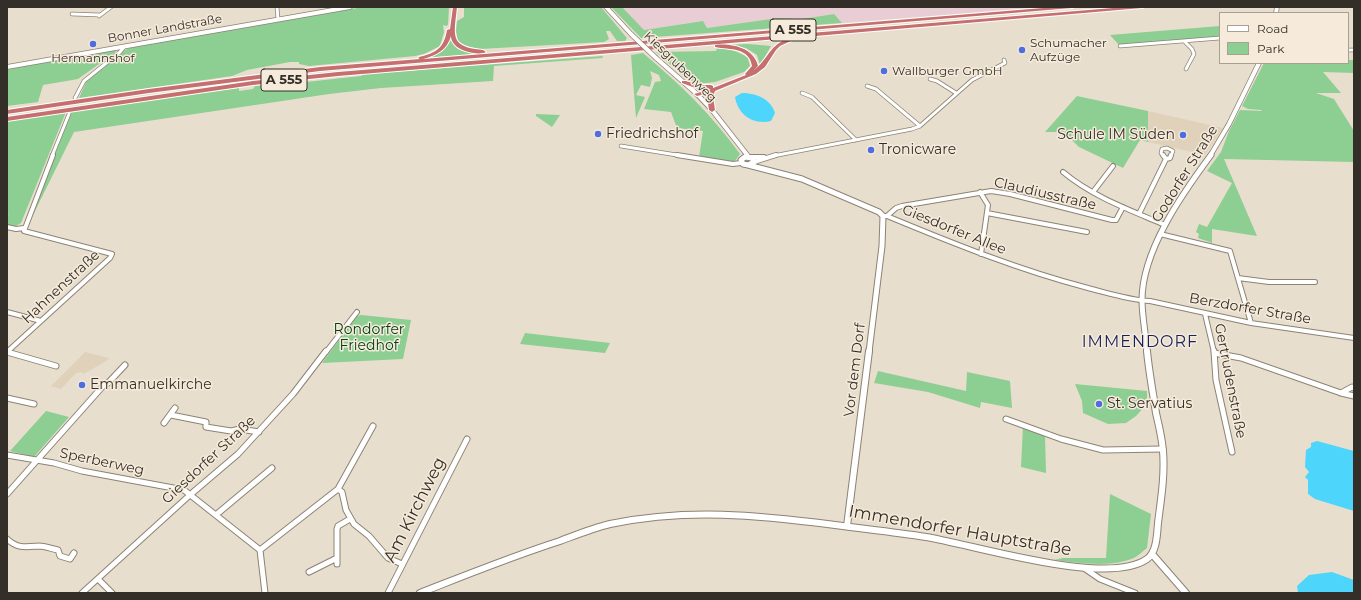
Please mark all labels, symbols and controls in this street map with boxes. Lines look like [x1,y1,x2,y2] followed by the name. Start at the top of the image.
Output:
[107,12,223,46] street label: Bonner Landstraße
[1219,12,1349,64] legend
[770,19,816,41] road number: A 555
[1257,21,1288,36] text: Road
[641,29,719,105] street label: Kiesgrubenweg
[1030,36,1107,64] place label: Schumacher Aufzüge
[88,39,98,49] marker: Hermannshof
[1257,41,1284,56] text: Park
[1017,45,1027,55] marker: Schumacher Aufzüge
[51,51,135,65] place label: Hermannshof
[892,64,1002,78] place label: Wallburger GmbH
[879,66,889,76] marker: Wallburger GmbH
[261,69,307,91] road number: A 555
[1148,122,1222,226] street label: Godorfer Straße
[606,126,698,142] place label: Friedrichshof
[1057,127,1175,143] place label: Schule IM Süden
[593,129,603,139] marker: Friedrichshof
[1178,130,1188,140] marker: Schule IM Süden
[879,142,956,158] place label: Tronicware
[866,145,876,155] marker: Tronicware
[992,174,1098,214] street label: Claudiusstraße
[900,201,1008,259] street label: Giesdorfer Allee
[19,247,103,327] street label: Hahnenstraße
[1188,290,1312,328] street label: Berzdorfer Straße
[334,322,404,354] park label: Rondorfer Friedhof
[841,322,869,418] street label: Vor dem Dorf
[1211,322,1249,440] street label: Gertrudenstraße
[1082,332,1198,352] district label: IMMENDORF
[90,377,212,393] place label: Emmanuelkirche
[77,380,87,390] marker: Emmanuelkirche
[1107,396,1192,412] place label: St. Servatius
[1094,399,1104,409] marker: St. Servatius
[159,412,259,508] street label: Giesdorfer Straße
[58,445,146,479] street label: Sperberweg
[380,454,450,566] street label: Am Kirchweg
[847,501,1073,561] street label: Immendorfer Hauptstraße

